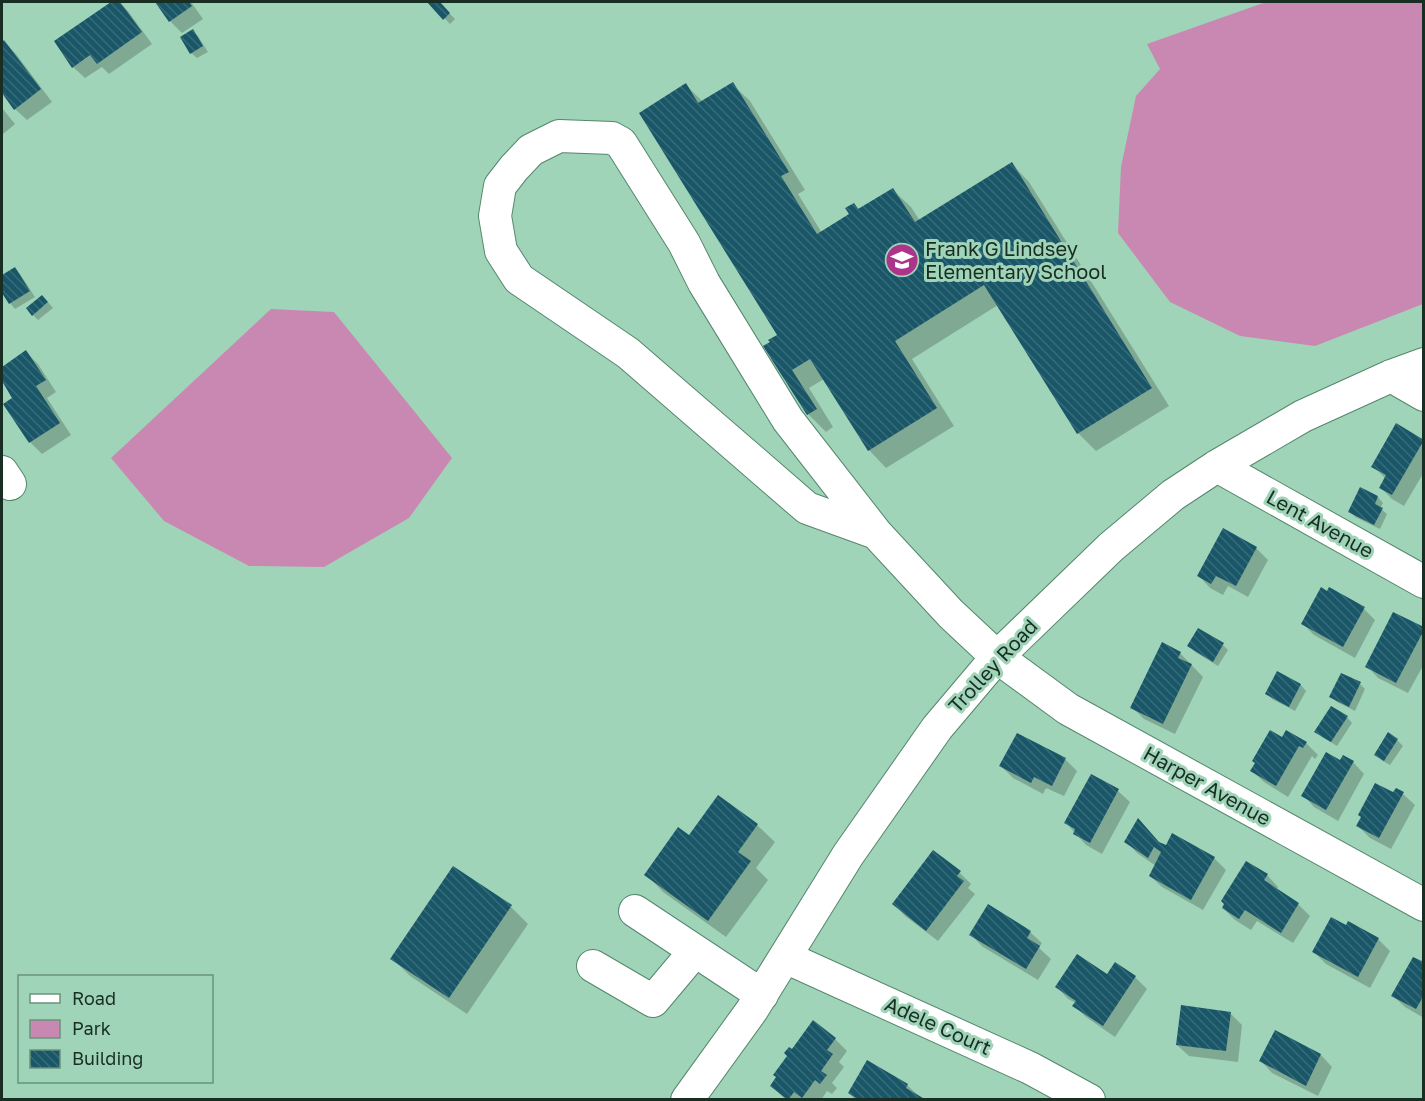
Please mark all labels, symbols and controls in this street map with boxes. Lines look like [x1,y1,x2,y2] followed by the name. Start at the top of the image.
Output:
[925,236,1107,283] place label: Frank G Lindsey Elementary School
[884,242,920,278] school or university icon: Frank G Lindsey Elementary School
[1263,484,1378,562] street label: Lent Avenue
[943,614,1042,717] street label: Trolley Road
[1140,740,1275,830] street label: Harper Avenue
[18,975,213,1083] legend
[72,987,116,1009] text: Road
[882,991,995,1059] street label: Adele Court
[72,1017,111,1039] text: Park
[72,1047,143,1069] text: Building

